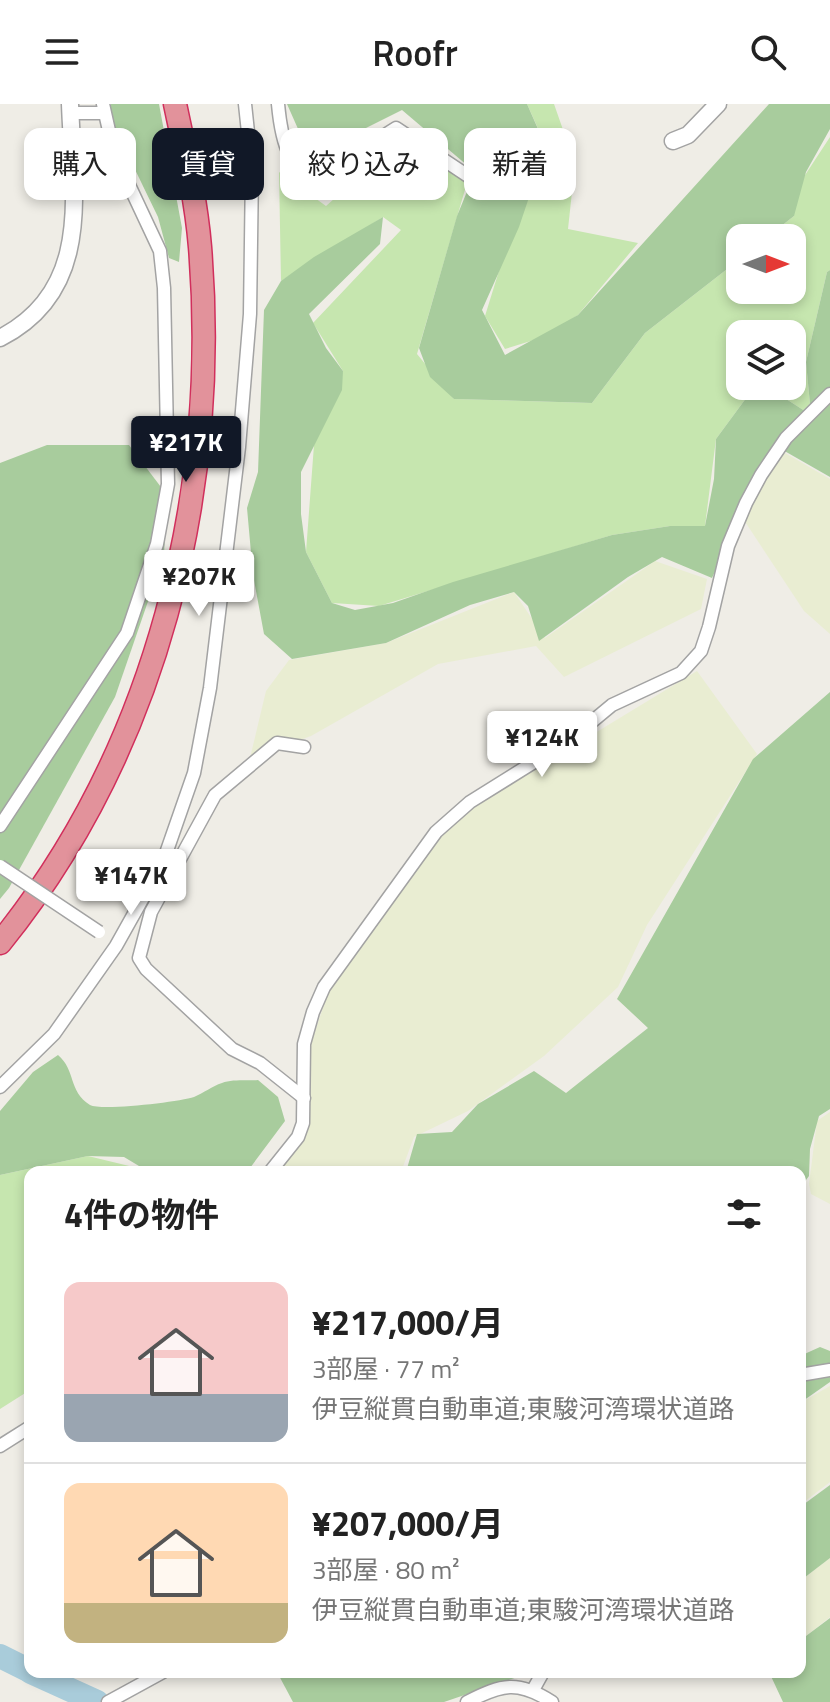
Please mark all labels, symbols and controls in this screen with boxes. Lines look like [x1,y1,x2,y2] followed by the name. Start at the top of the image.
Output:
[372,25,458,80] text: Roofr
[40,30,84,74] icon: menu
[746,30,790,74] icon: search
[24,128,136,200] chip: 購入
[152,128,264,200] chip: 賃貸
[280,128,448,200] chip: 絞り込み
[464,128,576,200] chip: 新着
[726,224,806,304] north arrow
[726,224,806,400] map controls
[726,320,806,400] button: layers
[130,416,242,484] pin: ¥217K
[149,422,223,461] text: ¥217K
[143,550,255,618] pin: ¥207K
[162,556,236,595] text: ¥207K
[486,711,598,779] pin: ¥124K
[505,717,579,756] text: ¥124K
[75,849,187,917] pin: ¥147K
[94,855,168,894] text: ¥147K
[64,1188,219,1240] text: 4件の物件
[722,1192,766,1236] icon: filters
[312,1296,504,1348] text: ¥217,000/月
[128,1314,224,1410] icon: home
[312,1349,460,1388] text: 3部屋 · 77 m²
[312,1389,734,1428] text: 伊豆縦貫自動車道;東駿河湾環状道路
[312,1497,504,1549] text: ¥207,000/月
[128,1515,224,1611] icon: home
[312,1550,460,1589] text: 3部屋 · 80 m²
[312,1590,734,1629] text: 伊豆縦貫自動車道;東駿河湾環状道路

